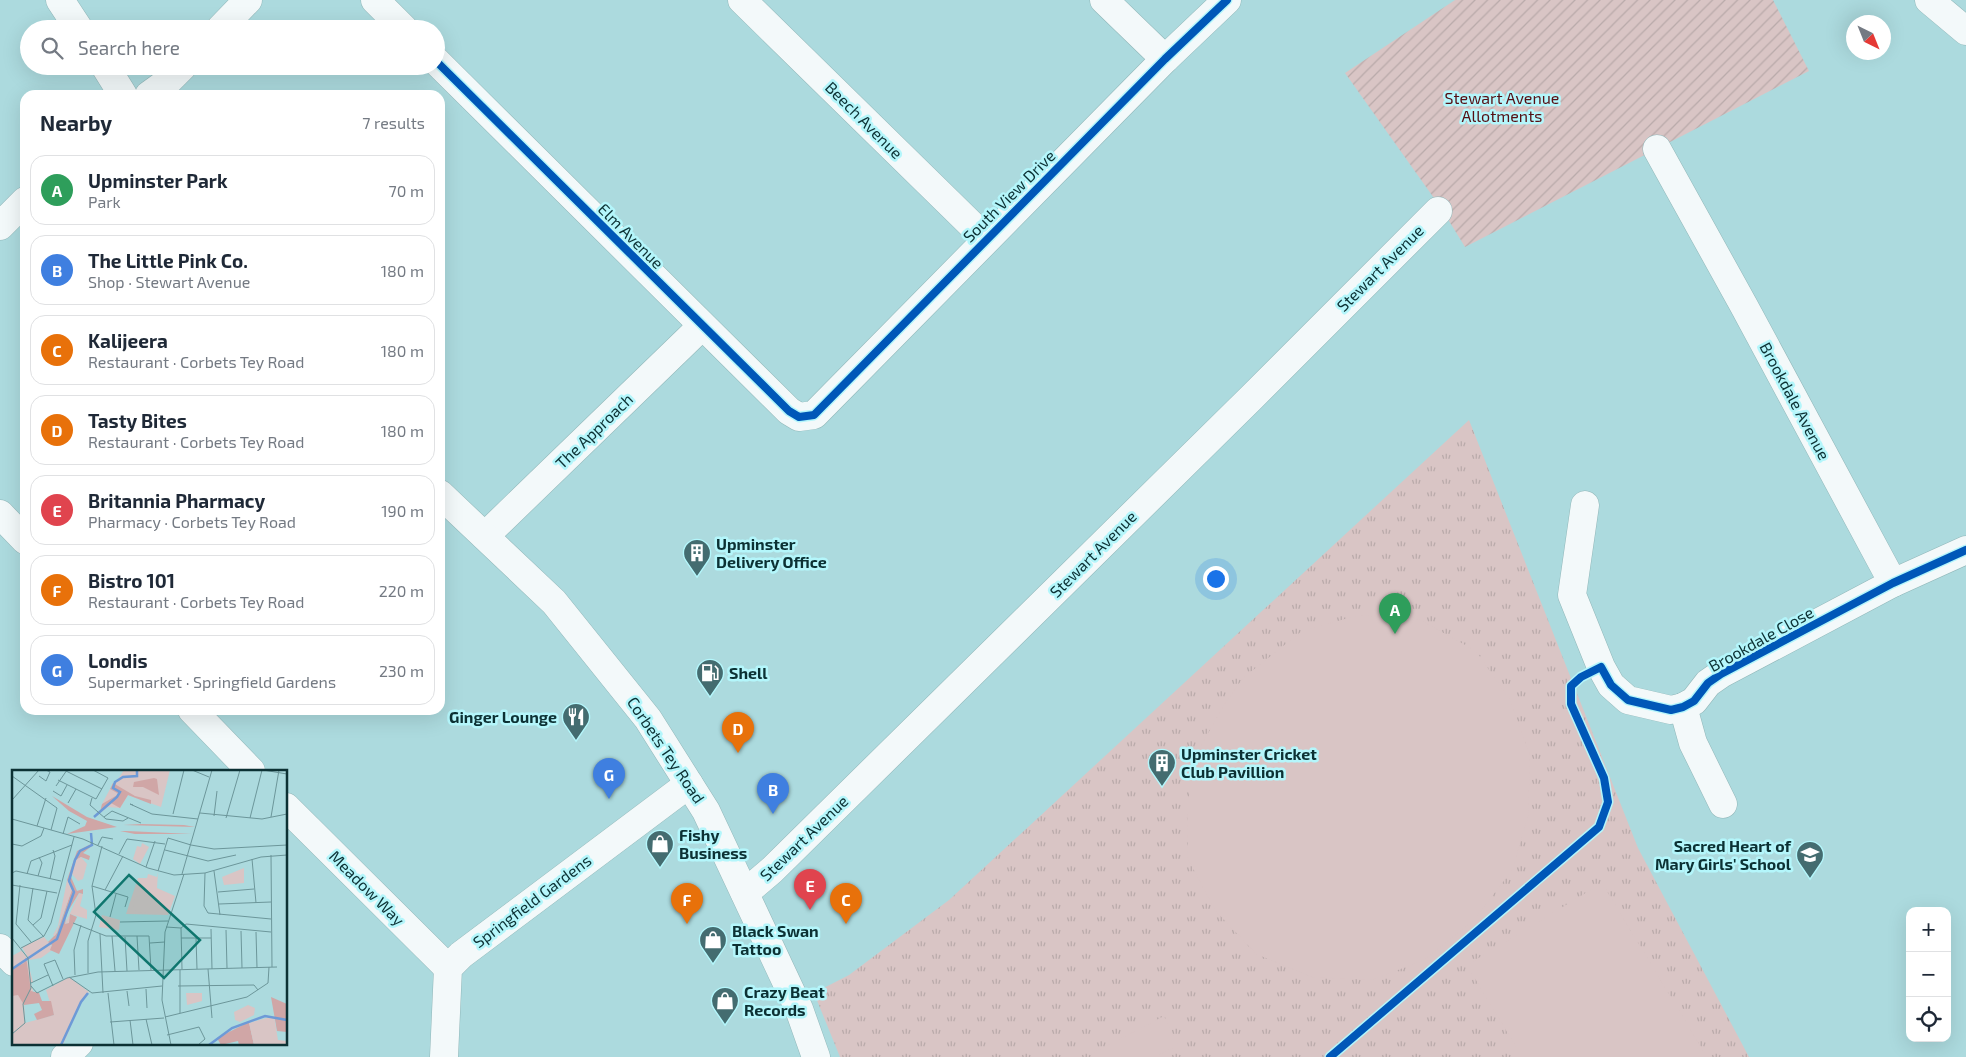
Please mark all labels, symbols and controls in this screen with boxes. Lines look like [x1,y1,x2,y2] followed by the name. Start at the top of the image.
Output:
[1846,15,1891,60] north arrow
[20,20,445,75] search box
[38,34,66,62] icon: search
[78,36,180,59] text: Search here
[822,77,907,162] street label: Beech Avenue
[1445,88,1559,125] park label: Stewart Avenue Allotments
[40,110,112,135] text: Nearby
[362,113,425,132] text: 7 results
[959,146,1059,246] street label: South View Drive
[88,169,228,192] text: Upminster Park
[52,181,62,200] text: A
[389,181,424,200] text: 70 m
[88,192,121,211] text: Park
[595,199,668,272] street label: Elm Avenue
[1332,220,1427,315] street label: Stewart Avenue
[88,249,248,272] text: The Little Pink Co.
[52,261,62,280] text: B
[381,261,424,280] text: 180 m
[88,272,250,291] text: Shop · Stewart Avenue
[88,329,168,352] text: Kalijeera
[1756,339,1834,463] street label: Brookdale Avenue
[52,341,62,360] text: C
[381,341,424,360] text: 180 m
[88,352,304,371] text: Restaurant · Corbets Tey Road
[551,389,636,472] street label: The Approach
[88,409,187,432] text: Tasty Bites
[52,421,62,440] text: D
[381,421,424,440] text: 180 m
[88,432,304,451] text: Restaurant · Corbets Tey Road
[88,489,265,512] text: Britannia Pharmacy
[52,501,62,520] text: E
[381,501,424,520] text: 190 m
[1045,506,1140,601] street label: Stewart Avenue
[88,512,296,531] text: Pharmacy · Corbets Tey Road
[716,534,827,572] place label: Upminster Delivery Office
[682,538,712,577] building icon: Upminster Delivery Office
[1203,566,1229,592] your location
[88,569,175,592] text: Bistro 101
[53,581,61,600] text: F
[379,581,424,600] text: 220 m
[88,592,304,611] text: Restaurant · Corbets Tey Road
[1379,593,1411,634] pin: A
[1705,602,1816,675] street label: Brookdale Close
[88,649,147,672] text: Londis
[695,658,725,697] fuel station icon: Shell
[52,661,62,680] text: G
[379,661,424,680] text: 230 m
[729,663,768,682] place label: Shell
[88,672,336,691] text: Supermarket · Springfield Gardens
[624,693,709,807] street label: Corbets Tey Road
[561,702,591,741] restaurant icon: Ginger Lounge
[449,707,557,726] place label: Ginger Lounge
[722,712,754,753] pin: D
[1181,744,1317,781] place label: Upminster Cricket Club Pavillion
[1147,748,1177,787] building icon: Upminster Cricket Club Pavillion
[593,758,625,799] pin: G
[12,770,288,1044] inset map
[757,773,789,814] pin: B
[756,791,852,884] street label: Stewart Avenue
[679,825,747,862] place label: Fishy Business
[645,829,675,868] shop icon: Fishy Business
[1655,836,1792,874] place label: Sacred Heart of Mary Girls' School
[1795,840,1825,879] school or university icon: Sacred Heart of Mary Girls' School
[326,846,409,929] street label: Meadow Way
[469,850,594,951] street label: Springfield Gardens
[794,869,826,910] pin: E
[671,883,703,924] pin: F
[830,883,862,924] pin: C
[1906,907,1951,1042] map controls
[1906,907,1951,952] button: +
[732,921,819,958] place label: Black Swan Tattoo
[698,925,728,964] shop icon: Black Swan Tattoo
[1906,952,1951,997] button: −
[744,982,825,1019] place label: Crazy Beat Records
[710,986,740,1025] shop icon: Crazy Beat Records
[1906,997,1951,1042] button: locate

